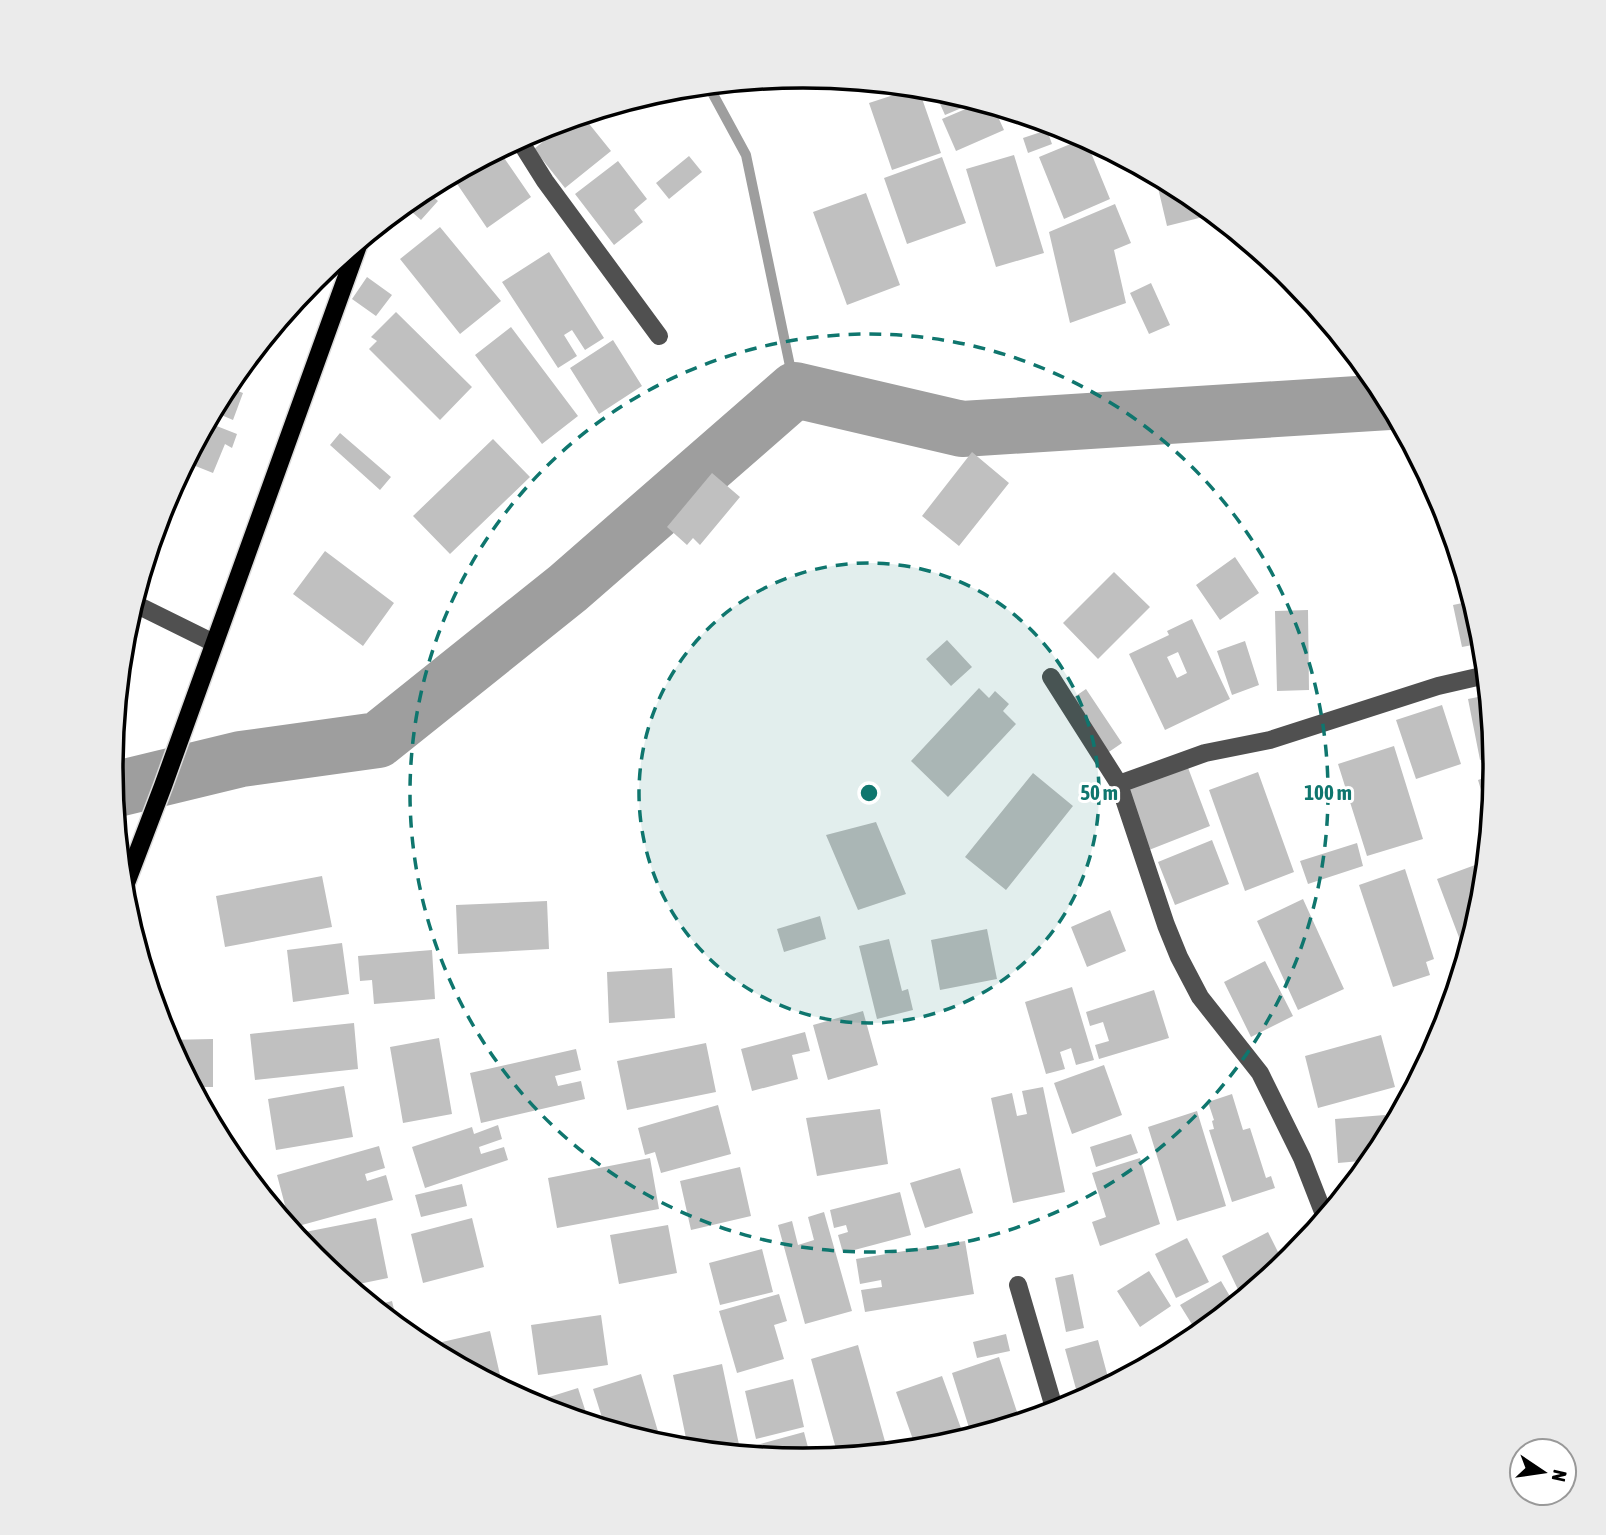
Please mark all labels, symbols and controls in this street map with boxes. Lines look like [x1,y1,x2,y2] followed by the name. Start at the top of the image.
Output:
[1080,780,1118,804] text: 50 m
[1304,780,1352,804] text: 100 m
[857,781,881,805] centre of rings
[1508,1437,1578,1507] north arrow
[1548,1468,1572,1484] text: N

